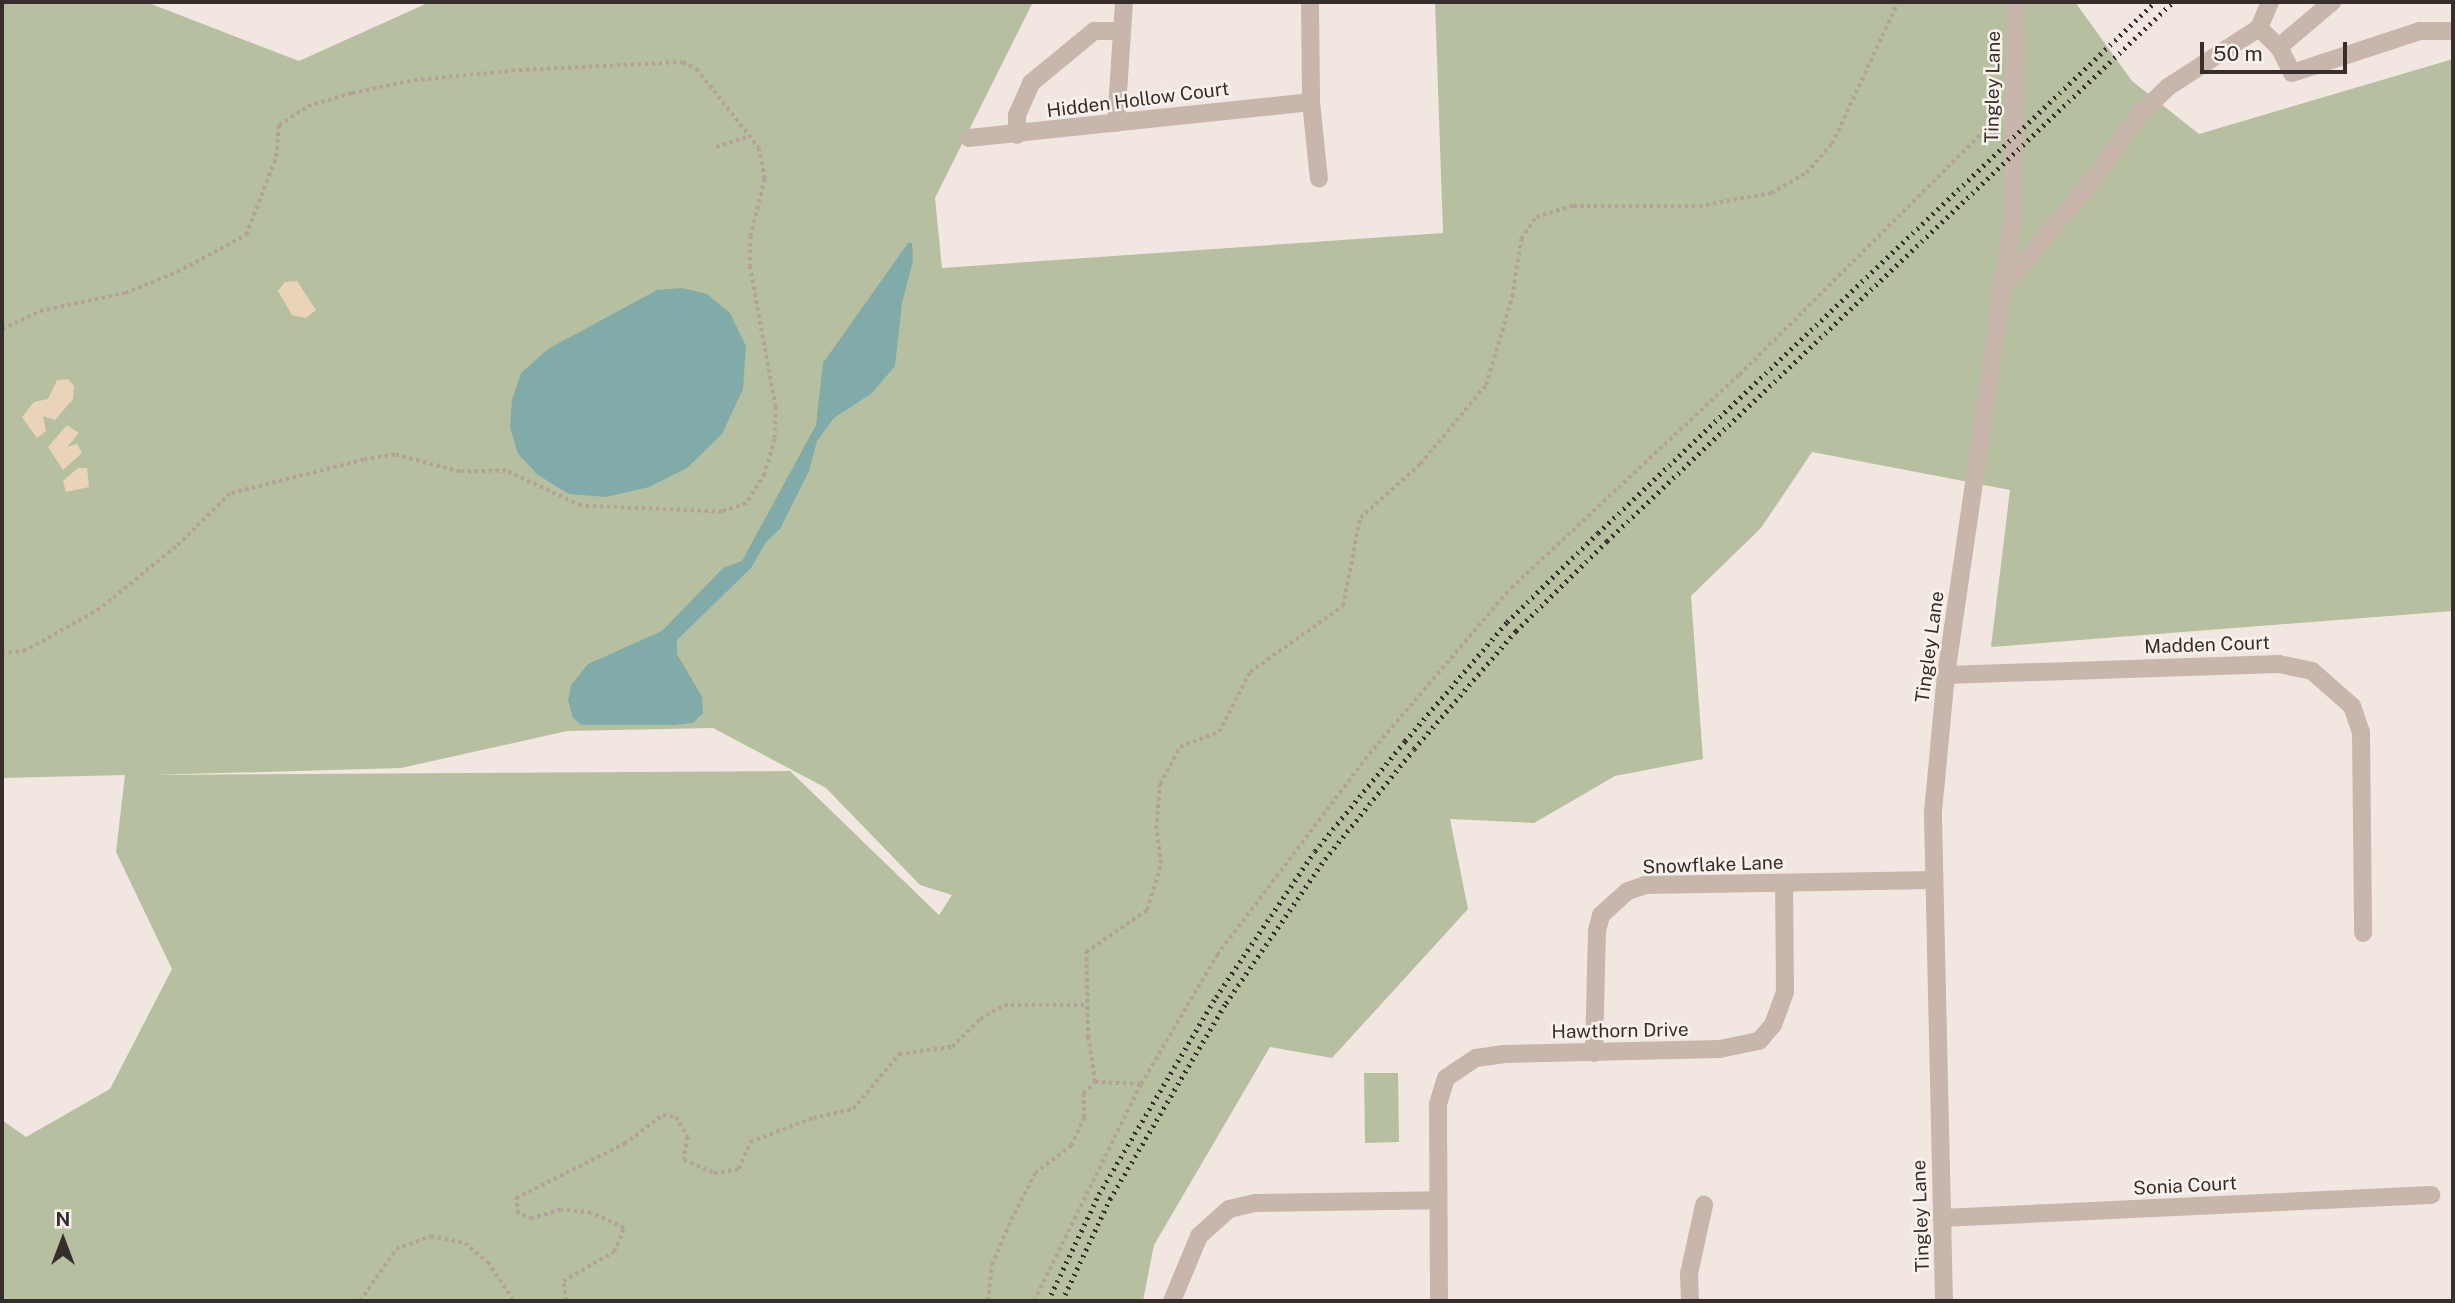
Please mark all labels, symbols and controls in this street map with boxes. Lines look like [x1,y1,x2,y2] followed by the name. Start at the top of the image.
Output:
[2203,28,2350,72] scale bar
[1981,31,2005,143] street label: Tingley Lane
[2213,41,2263,66] text: 50 m
[1045,77,1231,123] street label: Hidden Hollow Court
[1911,590,1949,704] street label: Tingley Lane
[2144,631,2270,659] street label: Madden Court
[1642,851,1784,879] street label: Snowflake Lane
[1551,1018,1689,1044] street label: Hawthorn Drive
[1908,1159,1934,1273] street label: Tingley Lane
[2133,1172,2237,1200] street label: Sonia Court
[28,1205,98,1275] north arrow
[56,1208,70,1230] text: N

